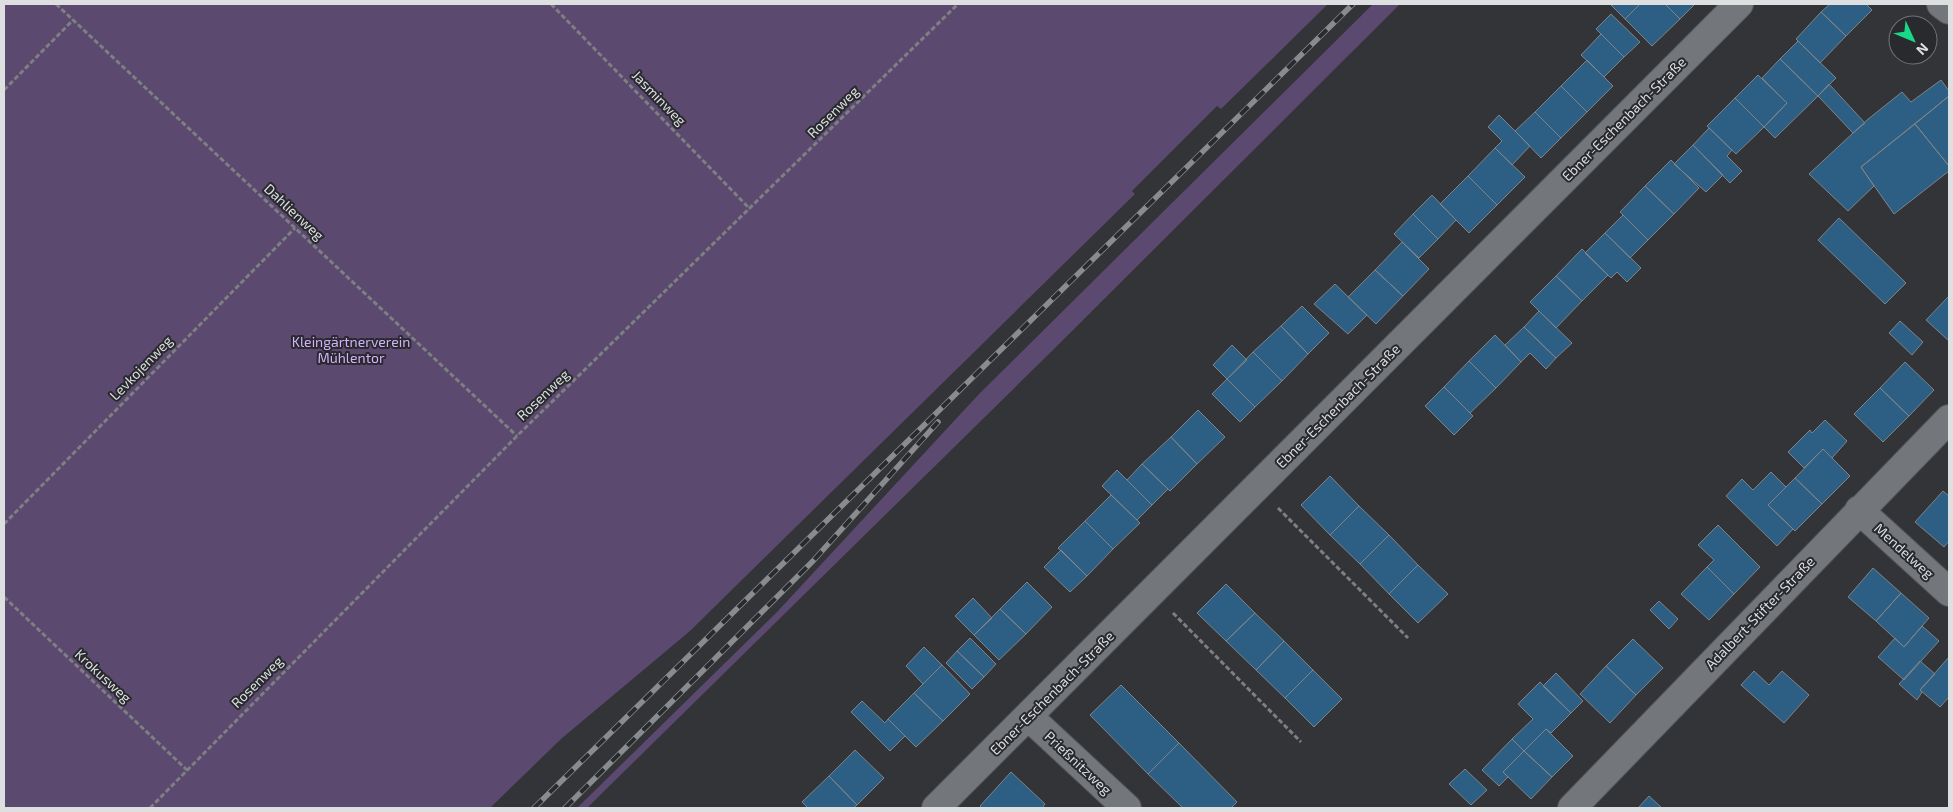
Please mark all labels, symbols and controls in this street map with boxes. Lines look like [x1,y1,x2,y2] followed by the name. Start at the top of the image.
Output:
[1888,15,1938,65] north arrow
[1913,40,1932,59] text: N
[1558,53,1689,184] street label: Ebner-Eschenbach-Straße
[629,66,690,129] street label: Jasminweg
[803,82,862,141] street label: Rosenweg
[261,180,328,244] street label: Dahlienweg
[106,332,176,403] street label: Levkojenweg
[292,333,410,366] park label: Kleingärtnerverein Mühlentor
[1272,340,1403,471] street label: Ebner-Eschenbach-Straße
[513,365,572,424] street label: Rosenweg
[1871,519,1938,582] street label: Mendelweg
[1701,553,1818,673] street label: Adalbert-Stifter-Straße
[986,627,1117,758] street label: Ebner-Eschenbach-Straße
[72,645,135,706] street label: Krokusweg
[227,652,286,711] street label: Rosenweg
[1041,727,1115,798] street label: Prießnitzweg

